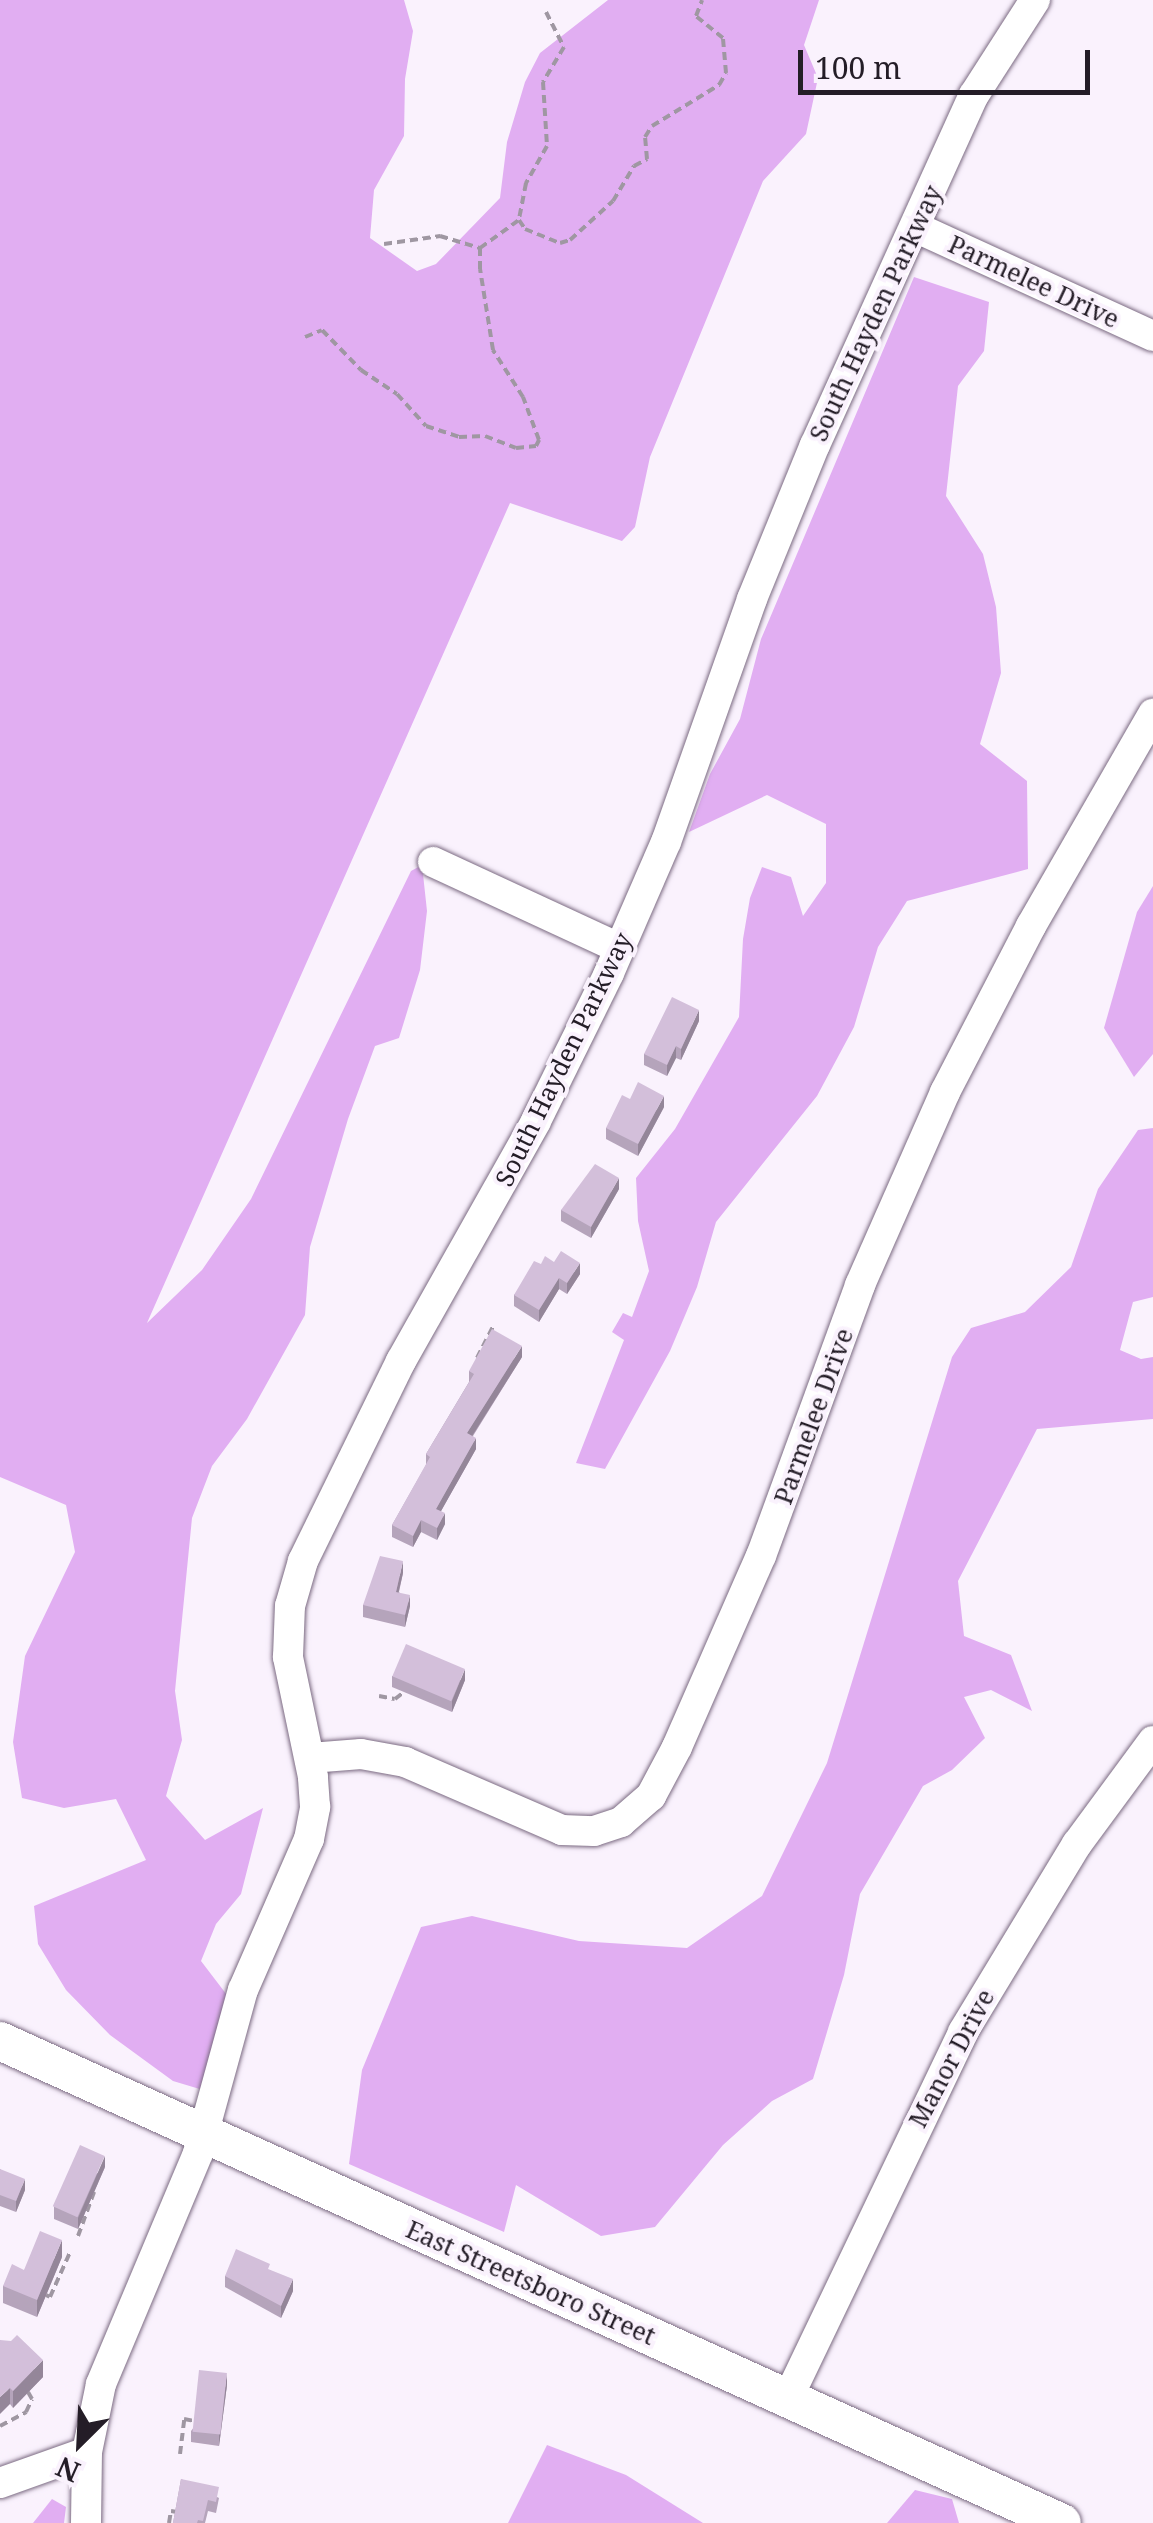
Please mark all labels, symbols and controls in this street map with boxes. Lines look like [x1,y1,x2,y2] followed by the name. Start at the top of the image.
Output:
[803,30,1096,92] scale bar
[815,47,901,88] text: 100 m
[802,180,948,446] street label: South Hayden Parkway
[944,228,1124,334] street label: Parmelee Drive
[488,927,638,1191] street label: South Hayden Parkway
[767,1324,859,1508] street label: Parmelee Drive
[902,1984,1000,2132] street label: Manor Drive
[402,2214,660,2350] street label: East Streetsboro Street
[30,2393,130,2493] north arrow
[50,2449,86,2492] text: N

